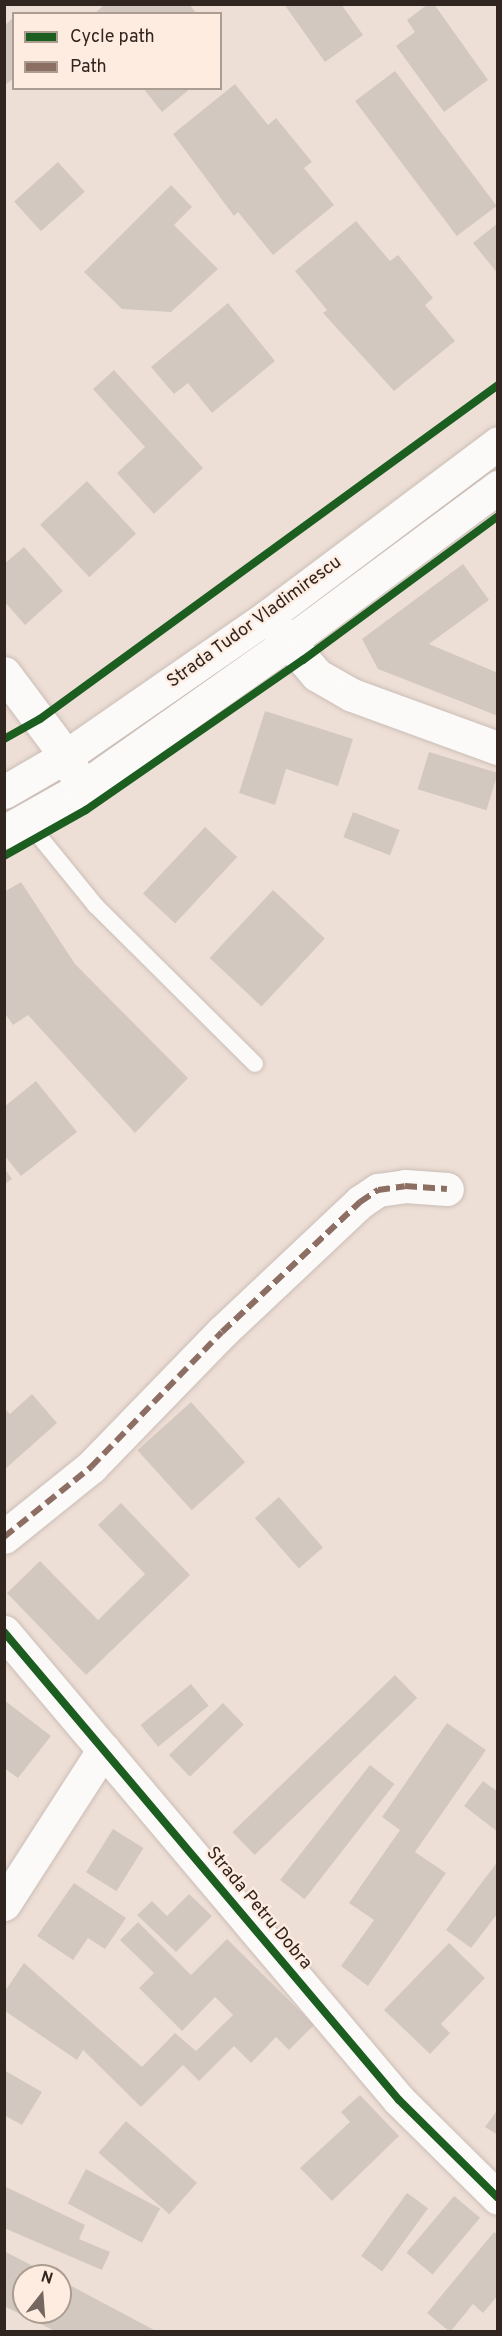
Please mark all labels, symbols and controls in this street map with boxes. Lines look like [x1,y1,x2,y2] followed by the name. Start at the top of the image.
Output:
[12,12,222,90] legend
[70,26,155,49] text: Cycle path
[70,56,107,79] text: Path
[163,552,347,694] street label: Strada Tudor Vladimirescu
[200,1843,316,1975] street label: Strada Petru Dobra
[12,2264,72,2324] north arrow
[38,2267,55,2290] text: N

